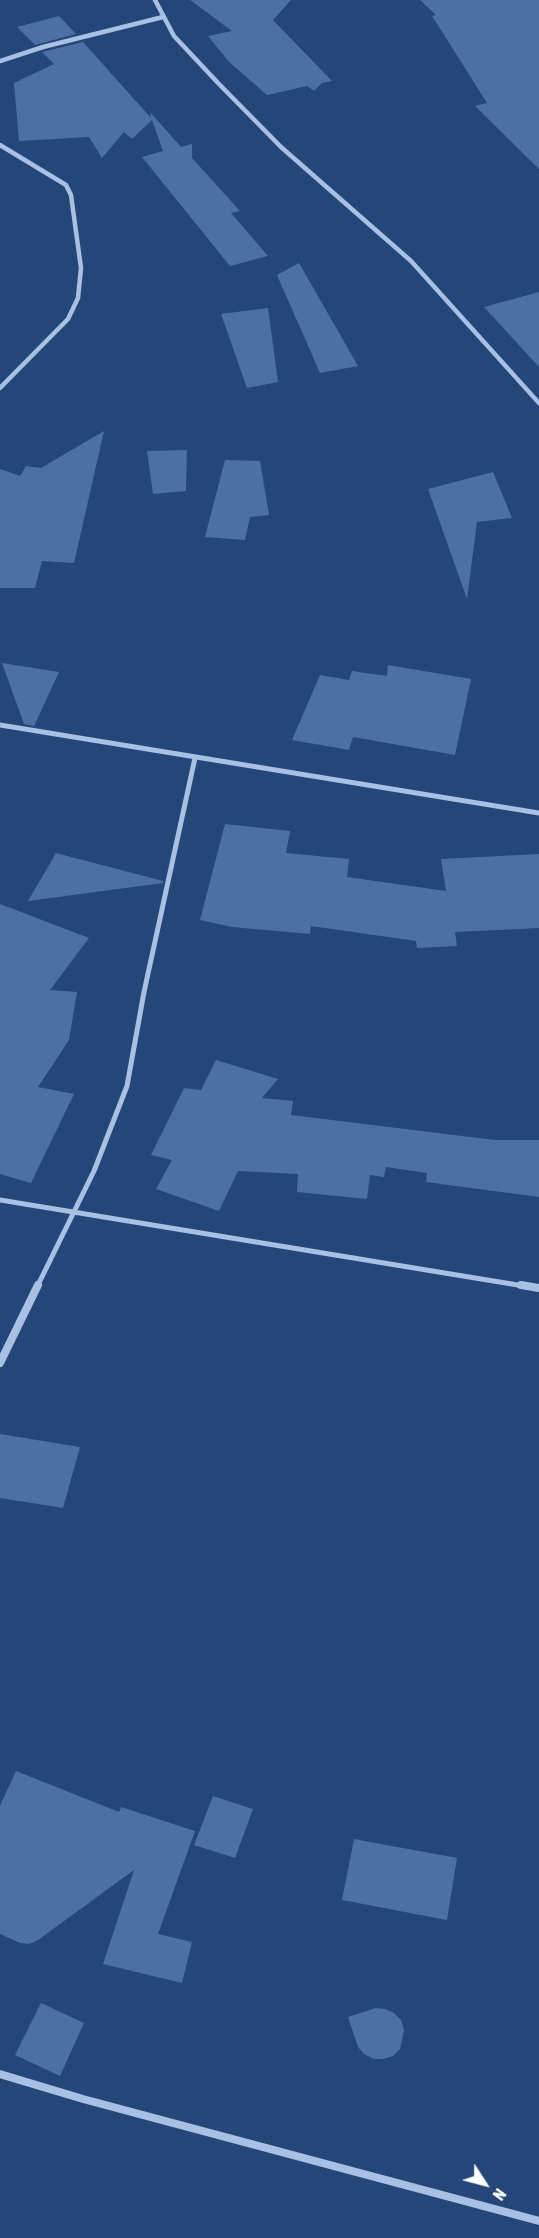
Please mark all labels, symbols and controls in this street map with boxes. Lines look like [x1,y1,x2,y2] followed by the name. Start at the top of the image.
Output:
[455,2154,515,2214] north arrow
[490,2185,510,2204] text: N

